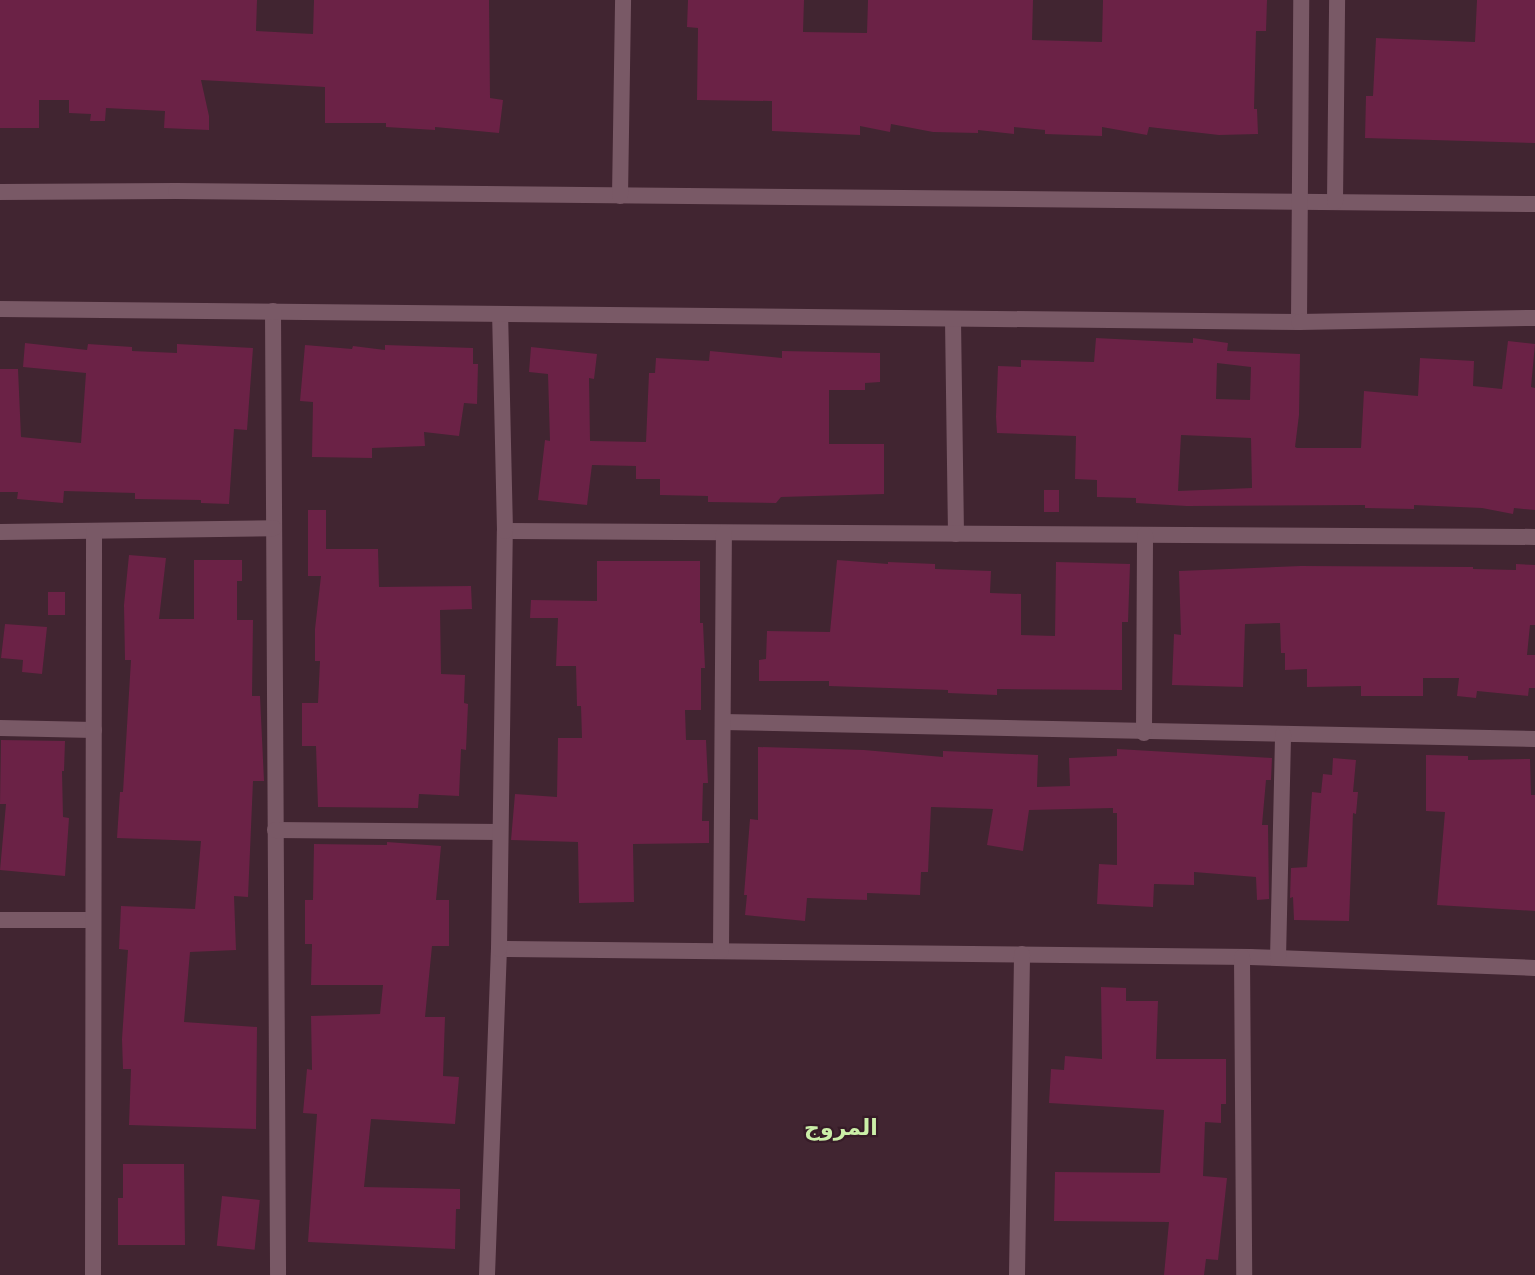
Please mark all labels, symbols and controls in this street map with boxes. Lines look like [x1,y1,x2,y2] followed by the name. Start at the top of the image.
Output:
[804,1115,878,1141] district label: المروج

